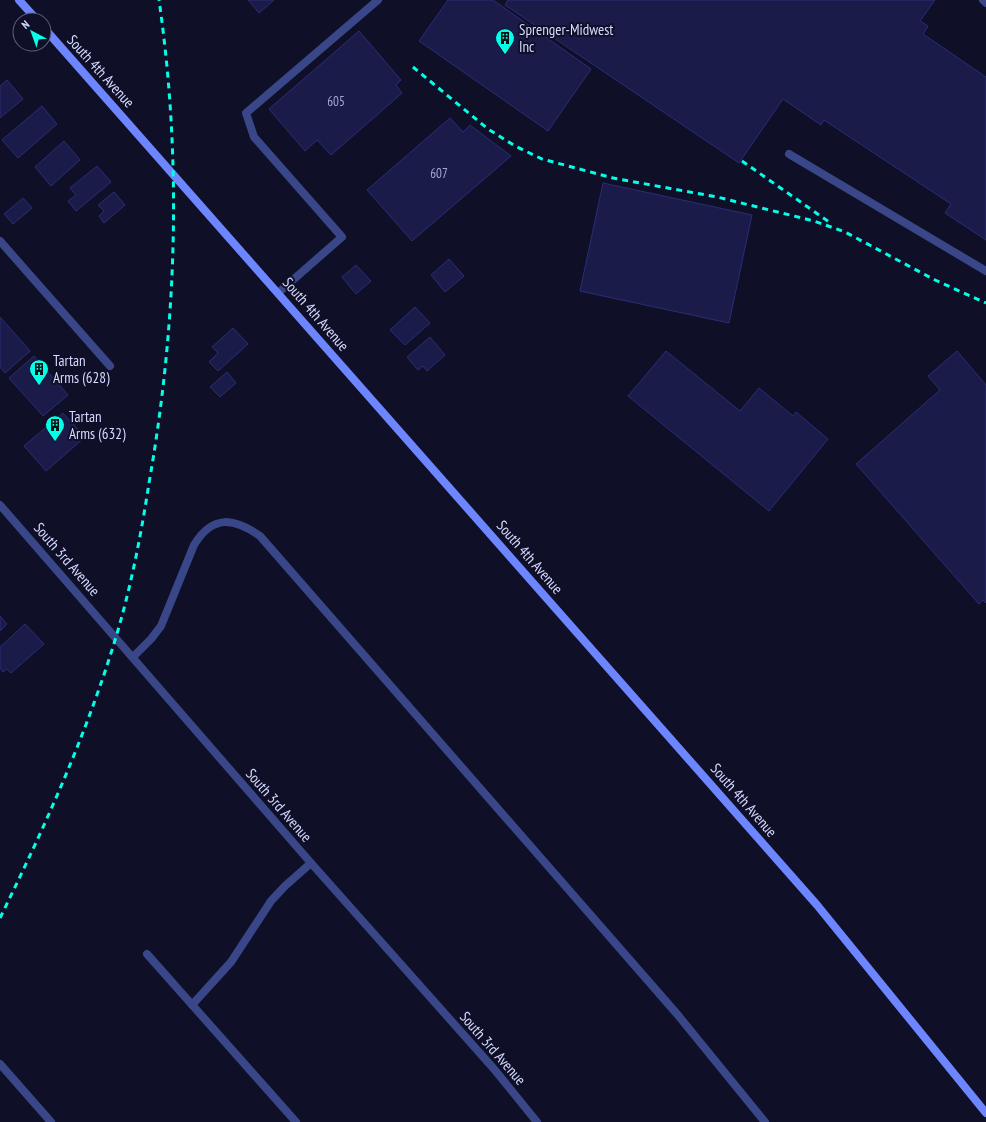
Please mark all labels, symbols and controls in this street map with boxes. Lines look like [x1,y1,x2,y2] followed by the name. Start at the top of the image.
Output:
[12,12,52,52] north arrow
[19,17,32,32] text: N
[519,20,613,56] place label: Sprenger-Midwest Inc
[494,27,516,55] building icon: Sprenger-Midwest Inc
[63,31,139,111] street label: South 4th Avenue
[327,93,345,110] house number: 605
[430,165,448,182] house number: 607
[279,273,353,355] street label: South 4th Avenue
[53,351,110,387] place label: Tartan Arms (628)
[28,358,50,386] building icon: Tartan Arms (628)
[69,407,126,443] place label: Tartan Arms (632)
[44,414,66,442] building icon: Tartan Arms (632)
[493,516,567,598] street label: South 4th Avenue
[30,518,104,600] street label: South 3rd Avenue
[707,759,781,841] street label: South 4th Avenue
[242,764,316,846] street label: South 3rd Avenue
[456,1007,530,1089] street label: South 3rd Avenue

